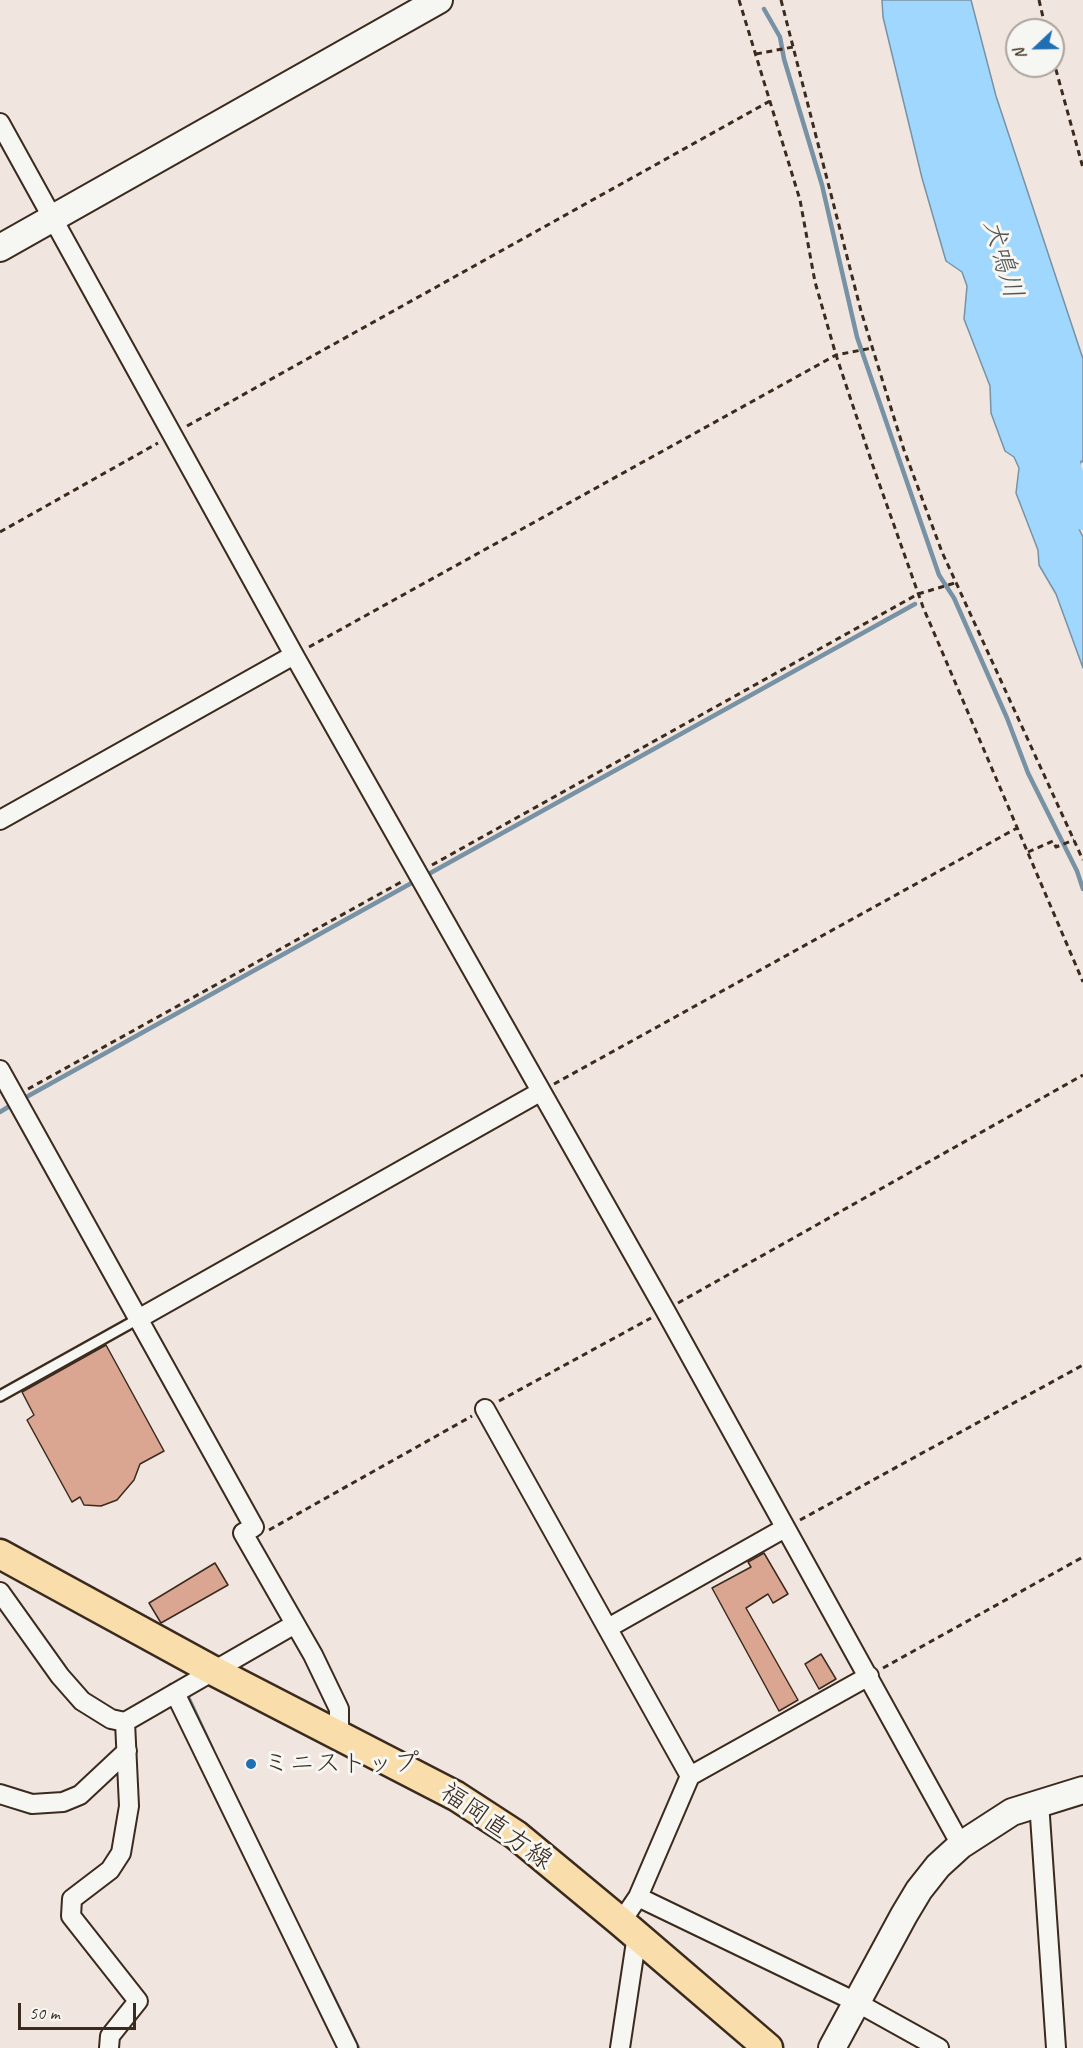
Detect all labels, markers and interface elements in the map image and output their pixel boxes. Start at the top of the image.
north arrow [1005,18,1065,78]
text: N [1009,46,1031,62]
water label: 犬鳴川 [975,216,1029,302]
place label: ミニストップ [263,1748,419,1780]
marker: ミニストップ [244,1757,258,1771]
street label: 福岡直方線 [434,1777,558,1877]
scale bar [21,1991,140,2029]
text: 50 m [29,2002,60,2024]

